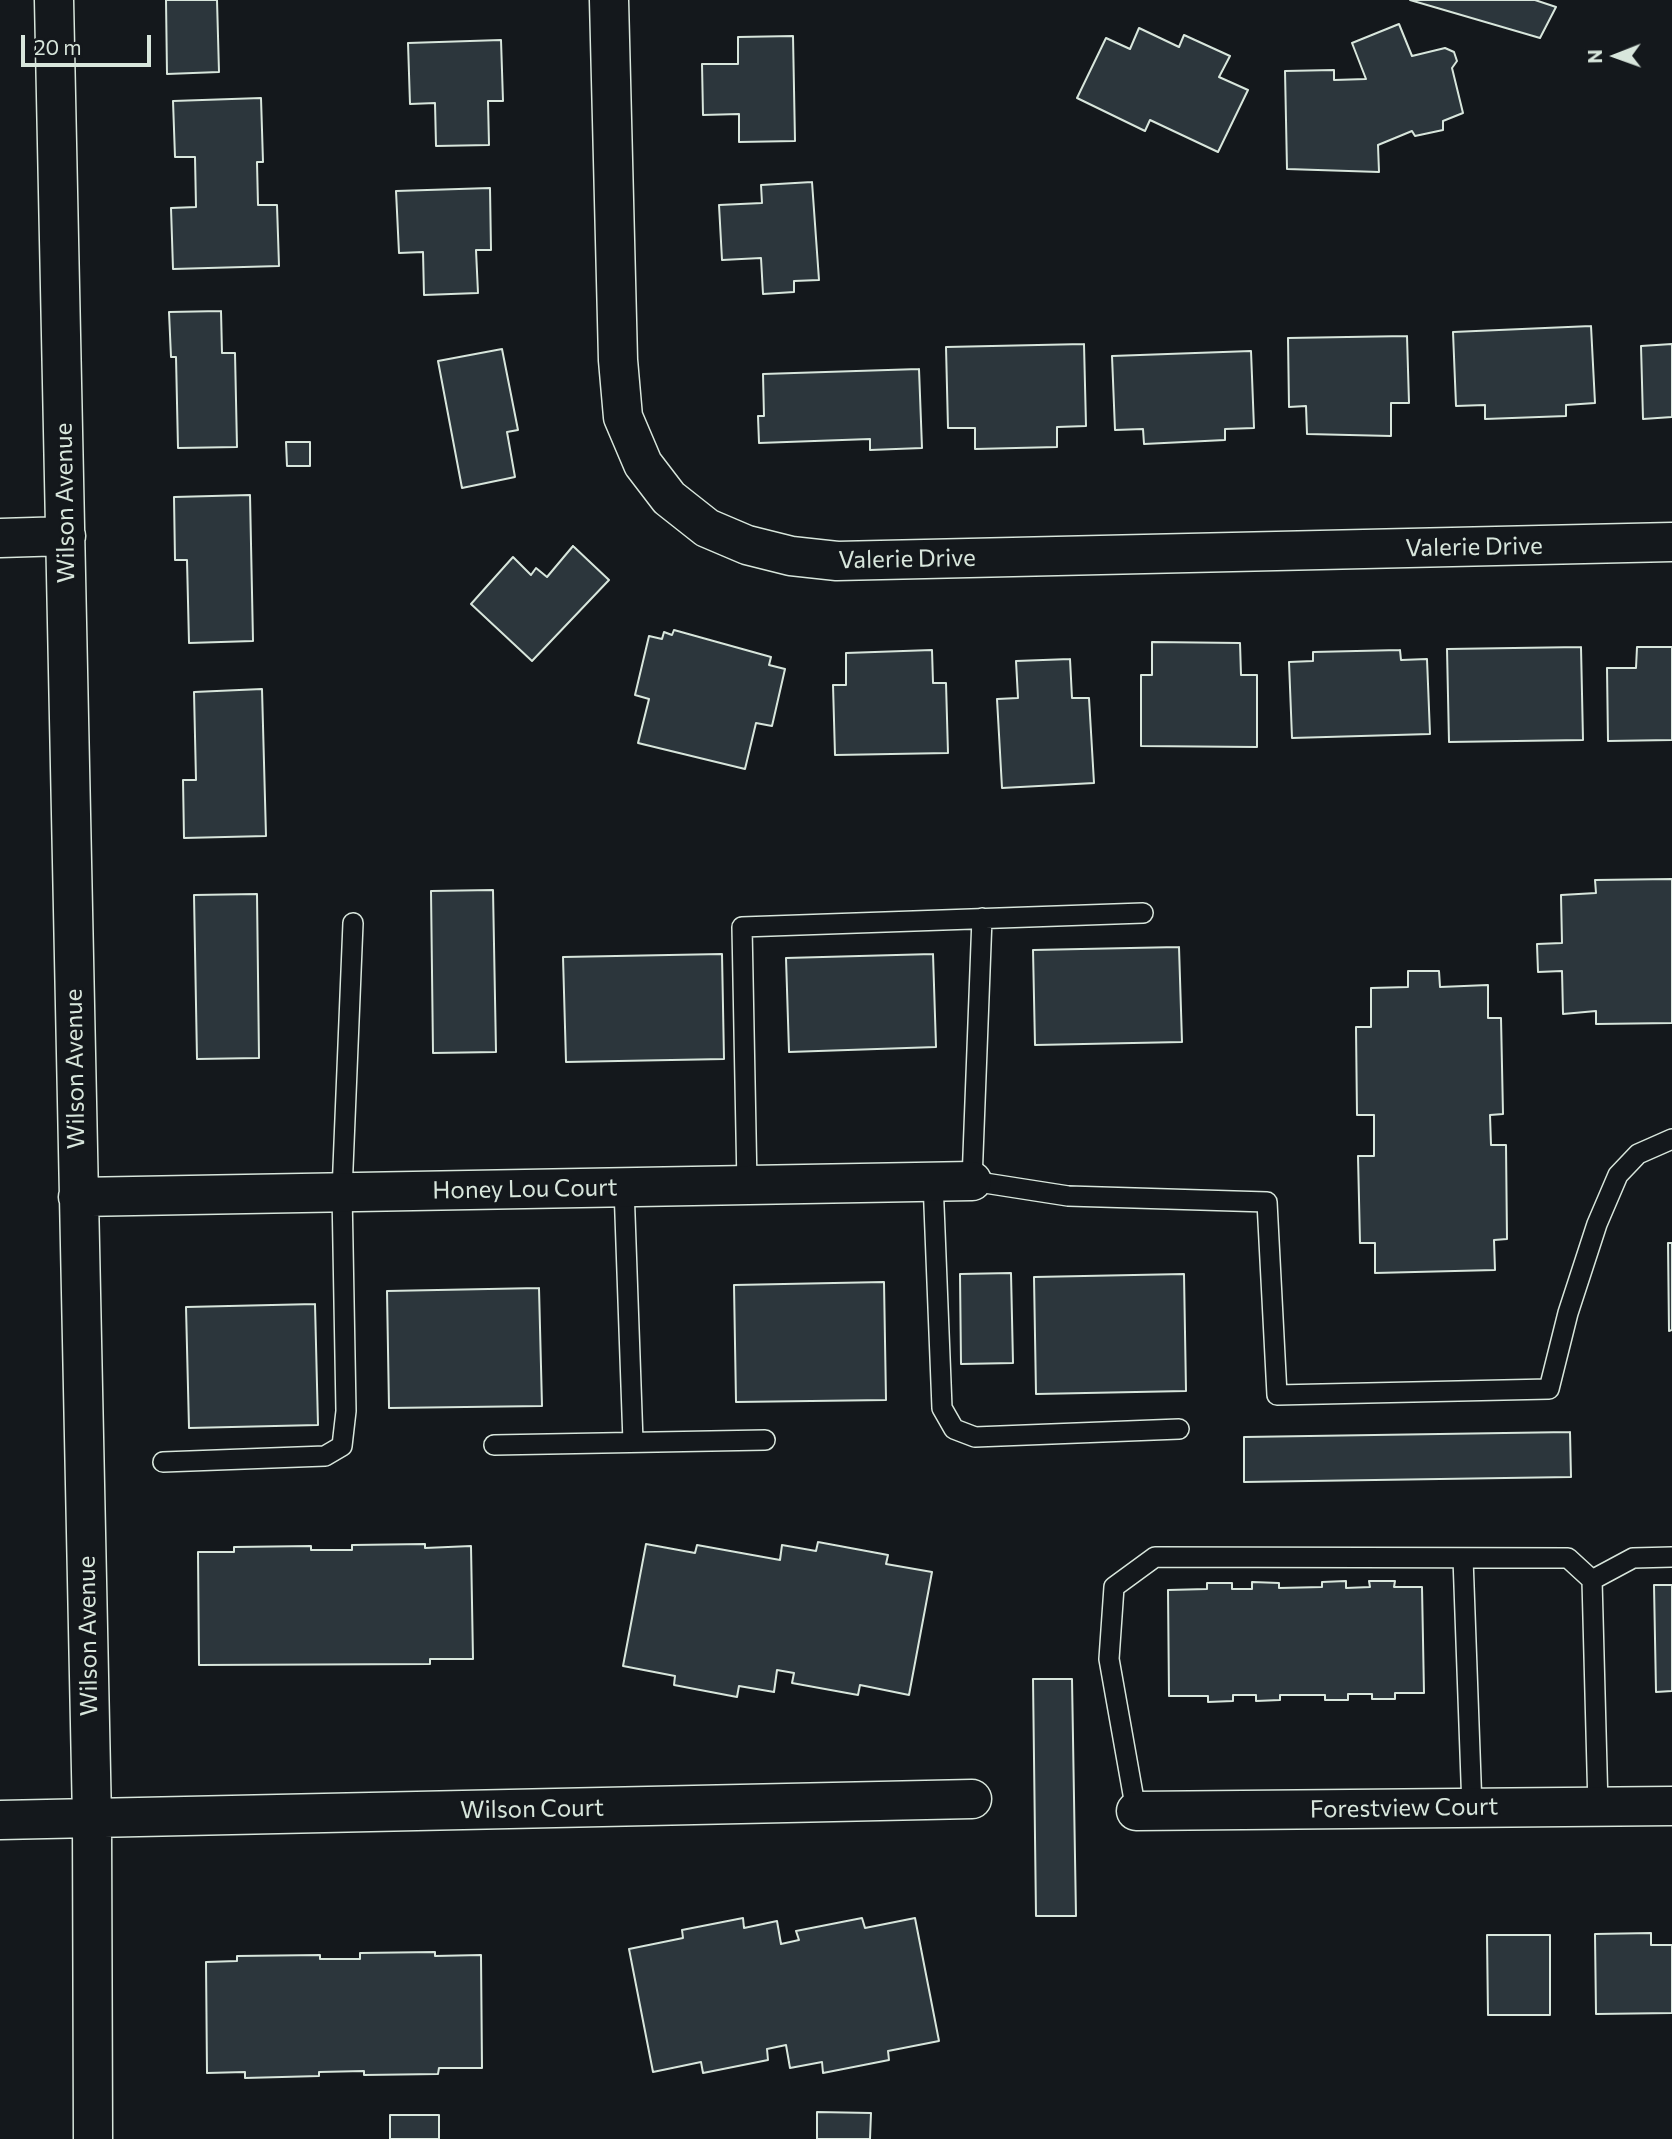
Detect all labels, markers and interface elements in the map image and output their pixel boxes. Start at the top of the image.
scale bar [24,21,154,65]
north arrow [1581,21,1651,91]
text: 20 m [34,34,82,59]
text: N [1583,49,1606,64]
street label: Wilson Avenue [49,423,81,583]
street label: Valerie Drive [1405,531,1543,563]
street label: Valerie Drive [838,543,976,575]
street label: Wilson Avenue [59,989,91,1149]
street label: Honey Lou Court [432,1173,618,1205]
street label: Wilson Avenue [72,1556,104,1716]
street label: Forestview Court [1310,1792,1498,1824]
street label: Wilson Court [460,1793,604,1825]

